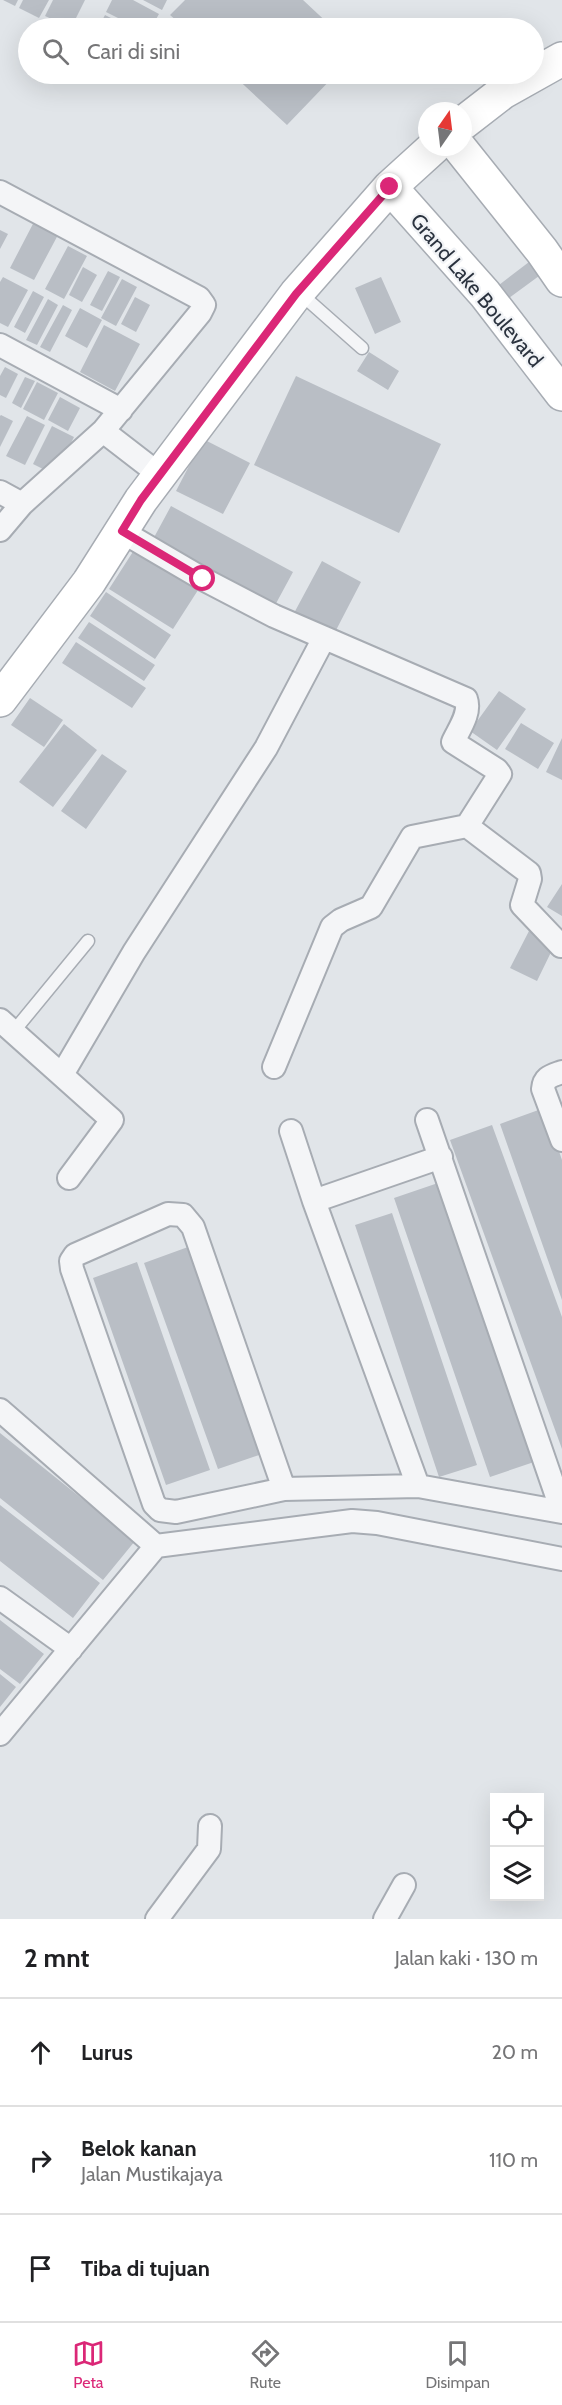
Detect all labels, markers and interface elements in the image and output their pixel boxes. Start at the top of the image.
search box [18,18,544,84]
icon: search [39,35,72,68]
text: Cari di sini [87,38,180,65]
north arrow [418,102,472,156]
route end [376,173,402,199]
street label: Grand Lake Boulevard [406,208,548,372]
route start [189,565,215,591]
map controls [490,1793,544,1901]
button: locate [490,1793,544,1847]
button: layers [490,1847,544,1901]
text: 2 mnt [24,1942,89,1974]
text: Jalan kaki · 130 m [395,1946,538,1970]
icon: ahead [24,2036,57,2069]
text: Lurus [81,2039,133,2066]
text: 20 m [492,2040,538,2064]
text: Belok kanan [81,2135,197,2162]
icon: right [24,2144,57,2177]
text: 110 m [489,2148,538,2172]
text: Jalan Mustikajaya [81,2162,223,2186]
icon: arrive [24,2252,57,2285]
text: Tiba di tujuan [81,2255,210,2282]
tab: Peta [72,2337,105,2392]
tab: Rute [249,2337,282,2392]
tab: Disimpan [426,2337,490,2392]

